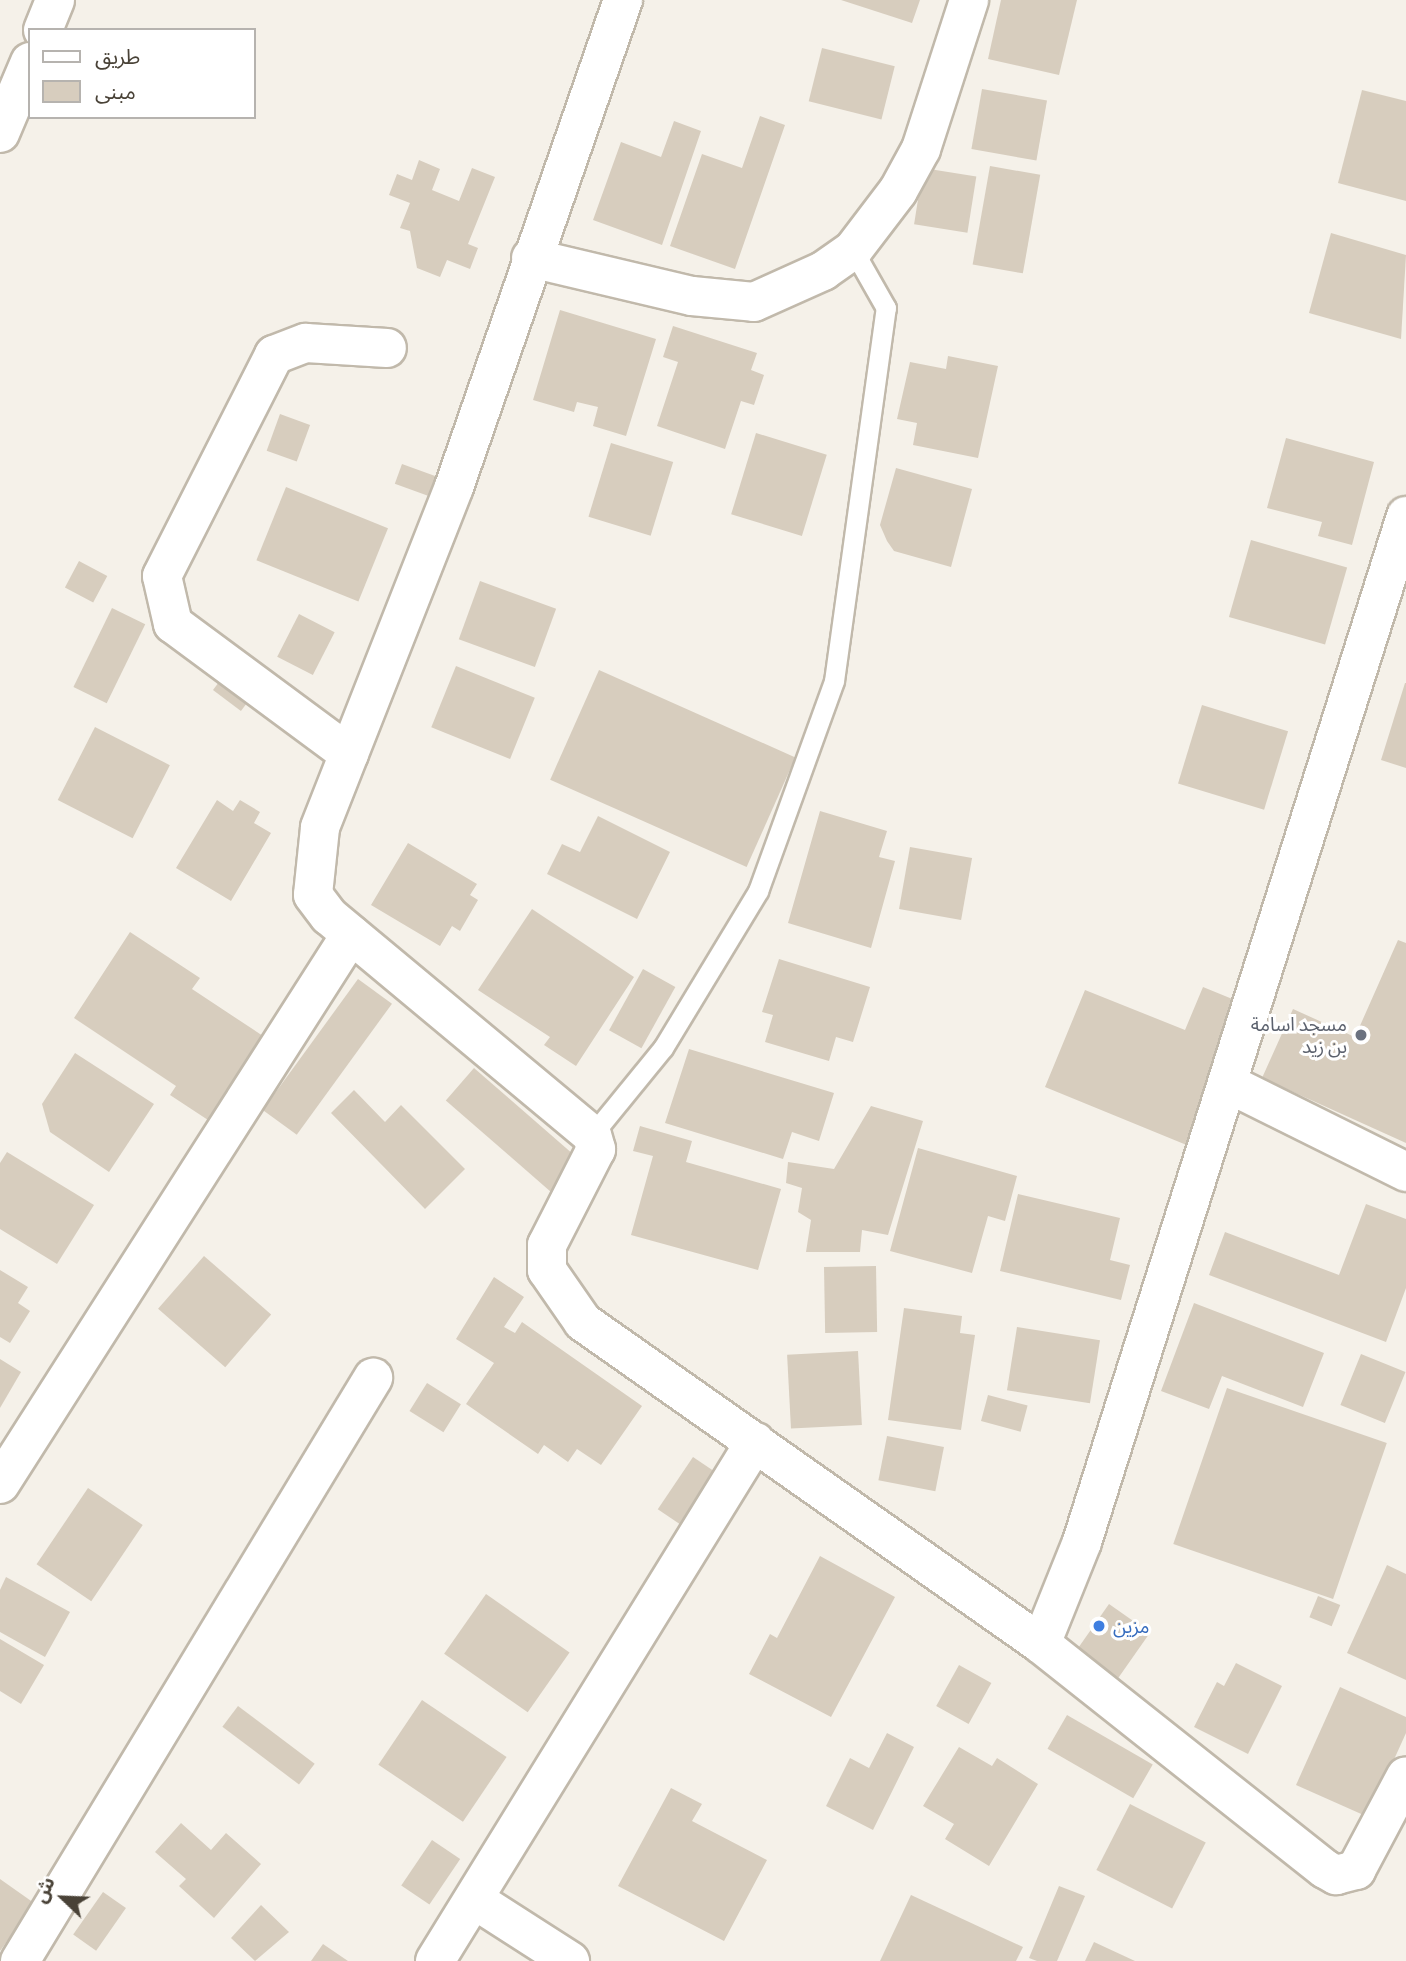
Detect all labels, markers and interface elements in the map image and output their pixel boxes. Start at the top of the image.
legend [28,28,256,119]
text: طريق [95,43,140,68]
text: مبنى [95,78,136,103]
place label: مسجد اسامة بن زيد [1251,1013,1347,1057]
marker: مسجد اسامة بن زيد [1353,1027,1369,1043]
place label: مزين [1113,1615,1149,1637]
marker: مزين [1091,1618,1107,1634]
north arrow [28,1863,98,1933]
text: ش [28,1873,59,1906]

